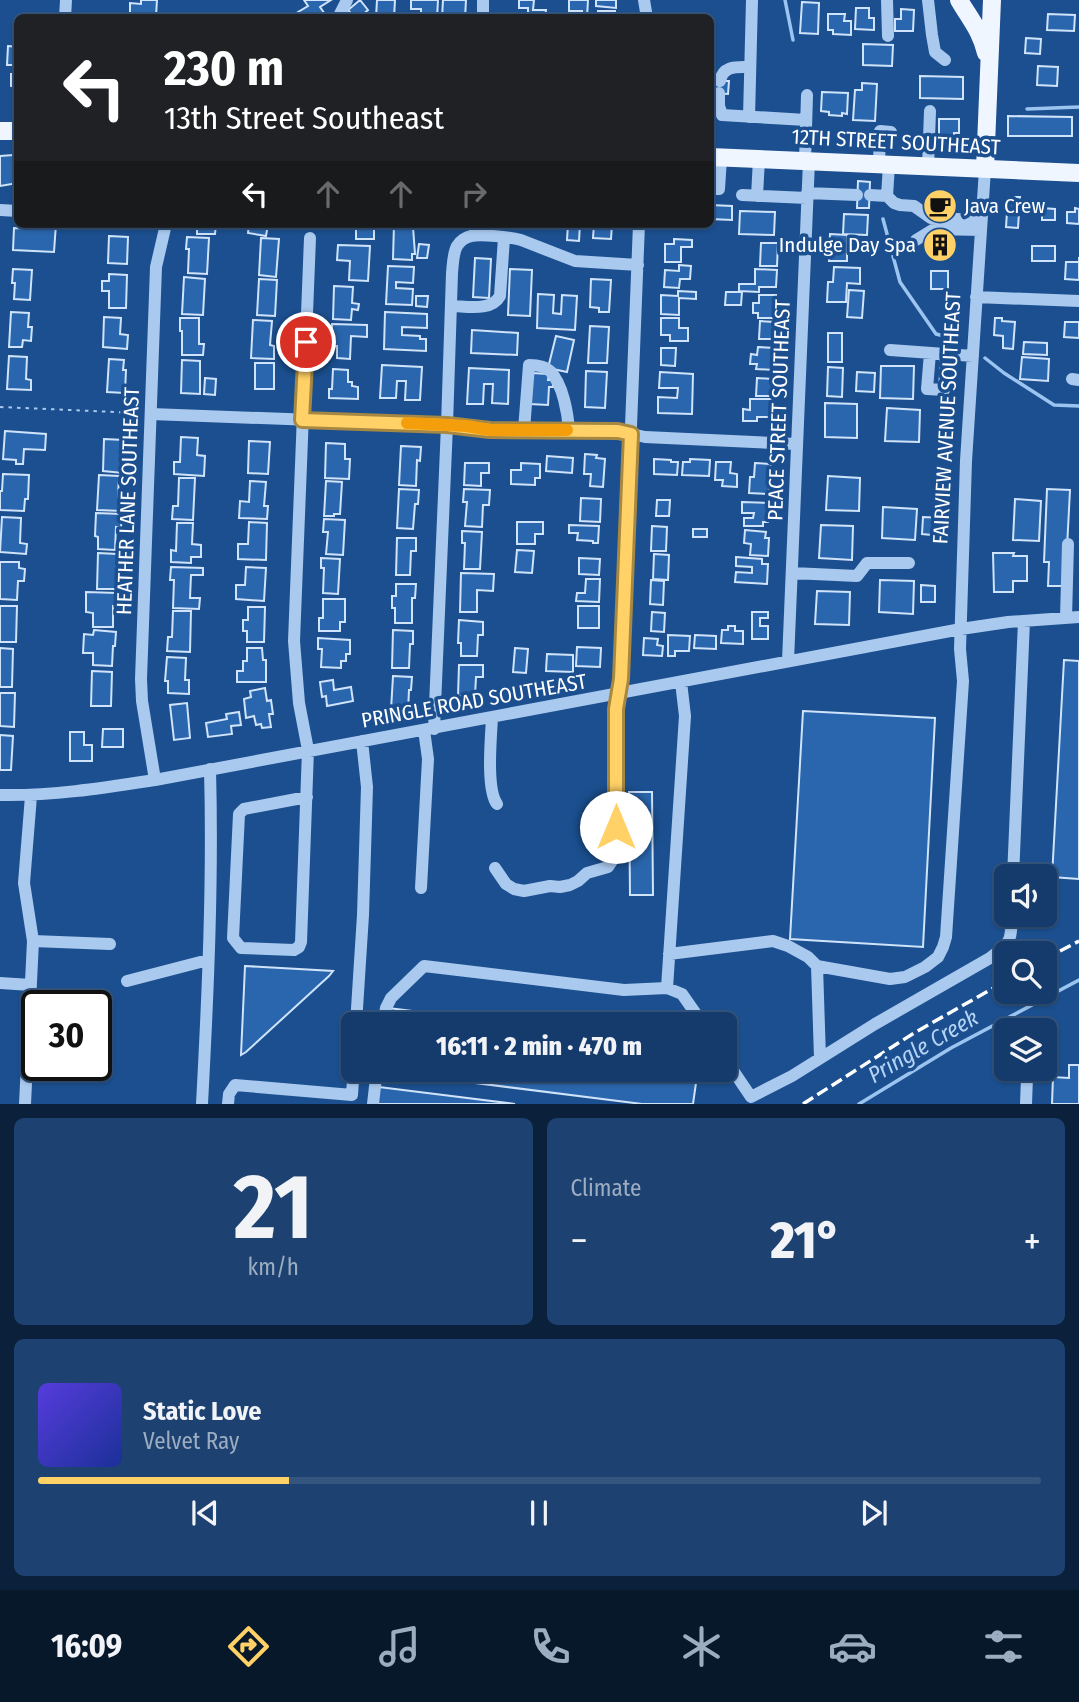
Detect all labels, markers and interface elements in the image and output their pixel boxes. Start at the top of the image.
text: 230 m [164,39,284,98]
icon: left [49,42,140,133]
text: 13th Street Southeast [164,99,444,137]
street label: 12TH STREET SOUTHEAST [791,124,1001,160]
icon: left [236,175,274,213]
icon: ahead [309,175,347,213]
icon: ahead [382,175,420,213]
icon: right [455,175,493,213]
cafe icon: Java Crew [921,187,959,225]
place label: Java Crew [964,193,1045,219]
building icon: Indulge Day Spa [921,226,959,264]
place label: Indulge Day Spa [779,232,916,258]
street label: FAIRVIEW AVENUE SOUTHEAST [927,291,967,545]
street label: PEACE STREET SOUTHEAST [762,299,796,521]
pin [276,312,336,372]
icon: arrive [287,323,325,361]
street label: HEATHER LANE SOUTHEAST [111,386,145,615]
street label: PRINGLE ROAD SOUTHEAST [359,668,589,734]
position arrow [579,790,653,864]
map controls [994,864,1057,1081]
button: sound [994,864,1057,927]
button: search [994,941,1057,1004]
speed limit sign: 30 [21,990,112,1081]
water label: Pringle Creek [863,1003,983,1089]
button: layers [994,1018,1057,1081]
text: 16:11 · 2 min · 470 m [436,1031,642,1062]
text: 21 [234,1153,313,1262]
text: Climate [571,1174,641,1202]
text: 21° [770,1209,841,1272]
text: − [571,1218,588,1264]
text: + [1024,1218,1041,1264]
text: km/h [248,1253,299,1281]
text: Static Love [143,1396,261,1427]
text: Velvet Ray [143,1427,239,1455]
icon: previous [186,1494,224,1532]
icon: pause [520,1494,558,1532]
icon: next [855,1494,893,1532]
icon: directions [224,1622,273,1671]
icon: music [375,1622,424,1671]
icon: phone [526,1622,575,1671]
icon: climate [677,1622,726,1671]
icon: car [828,1622,877,1671]
icon: filters [979,1622,1028,1671]
text: 16:09 [51,1627,122,1665]

